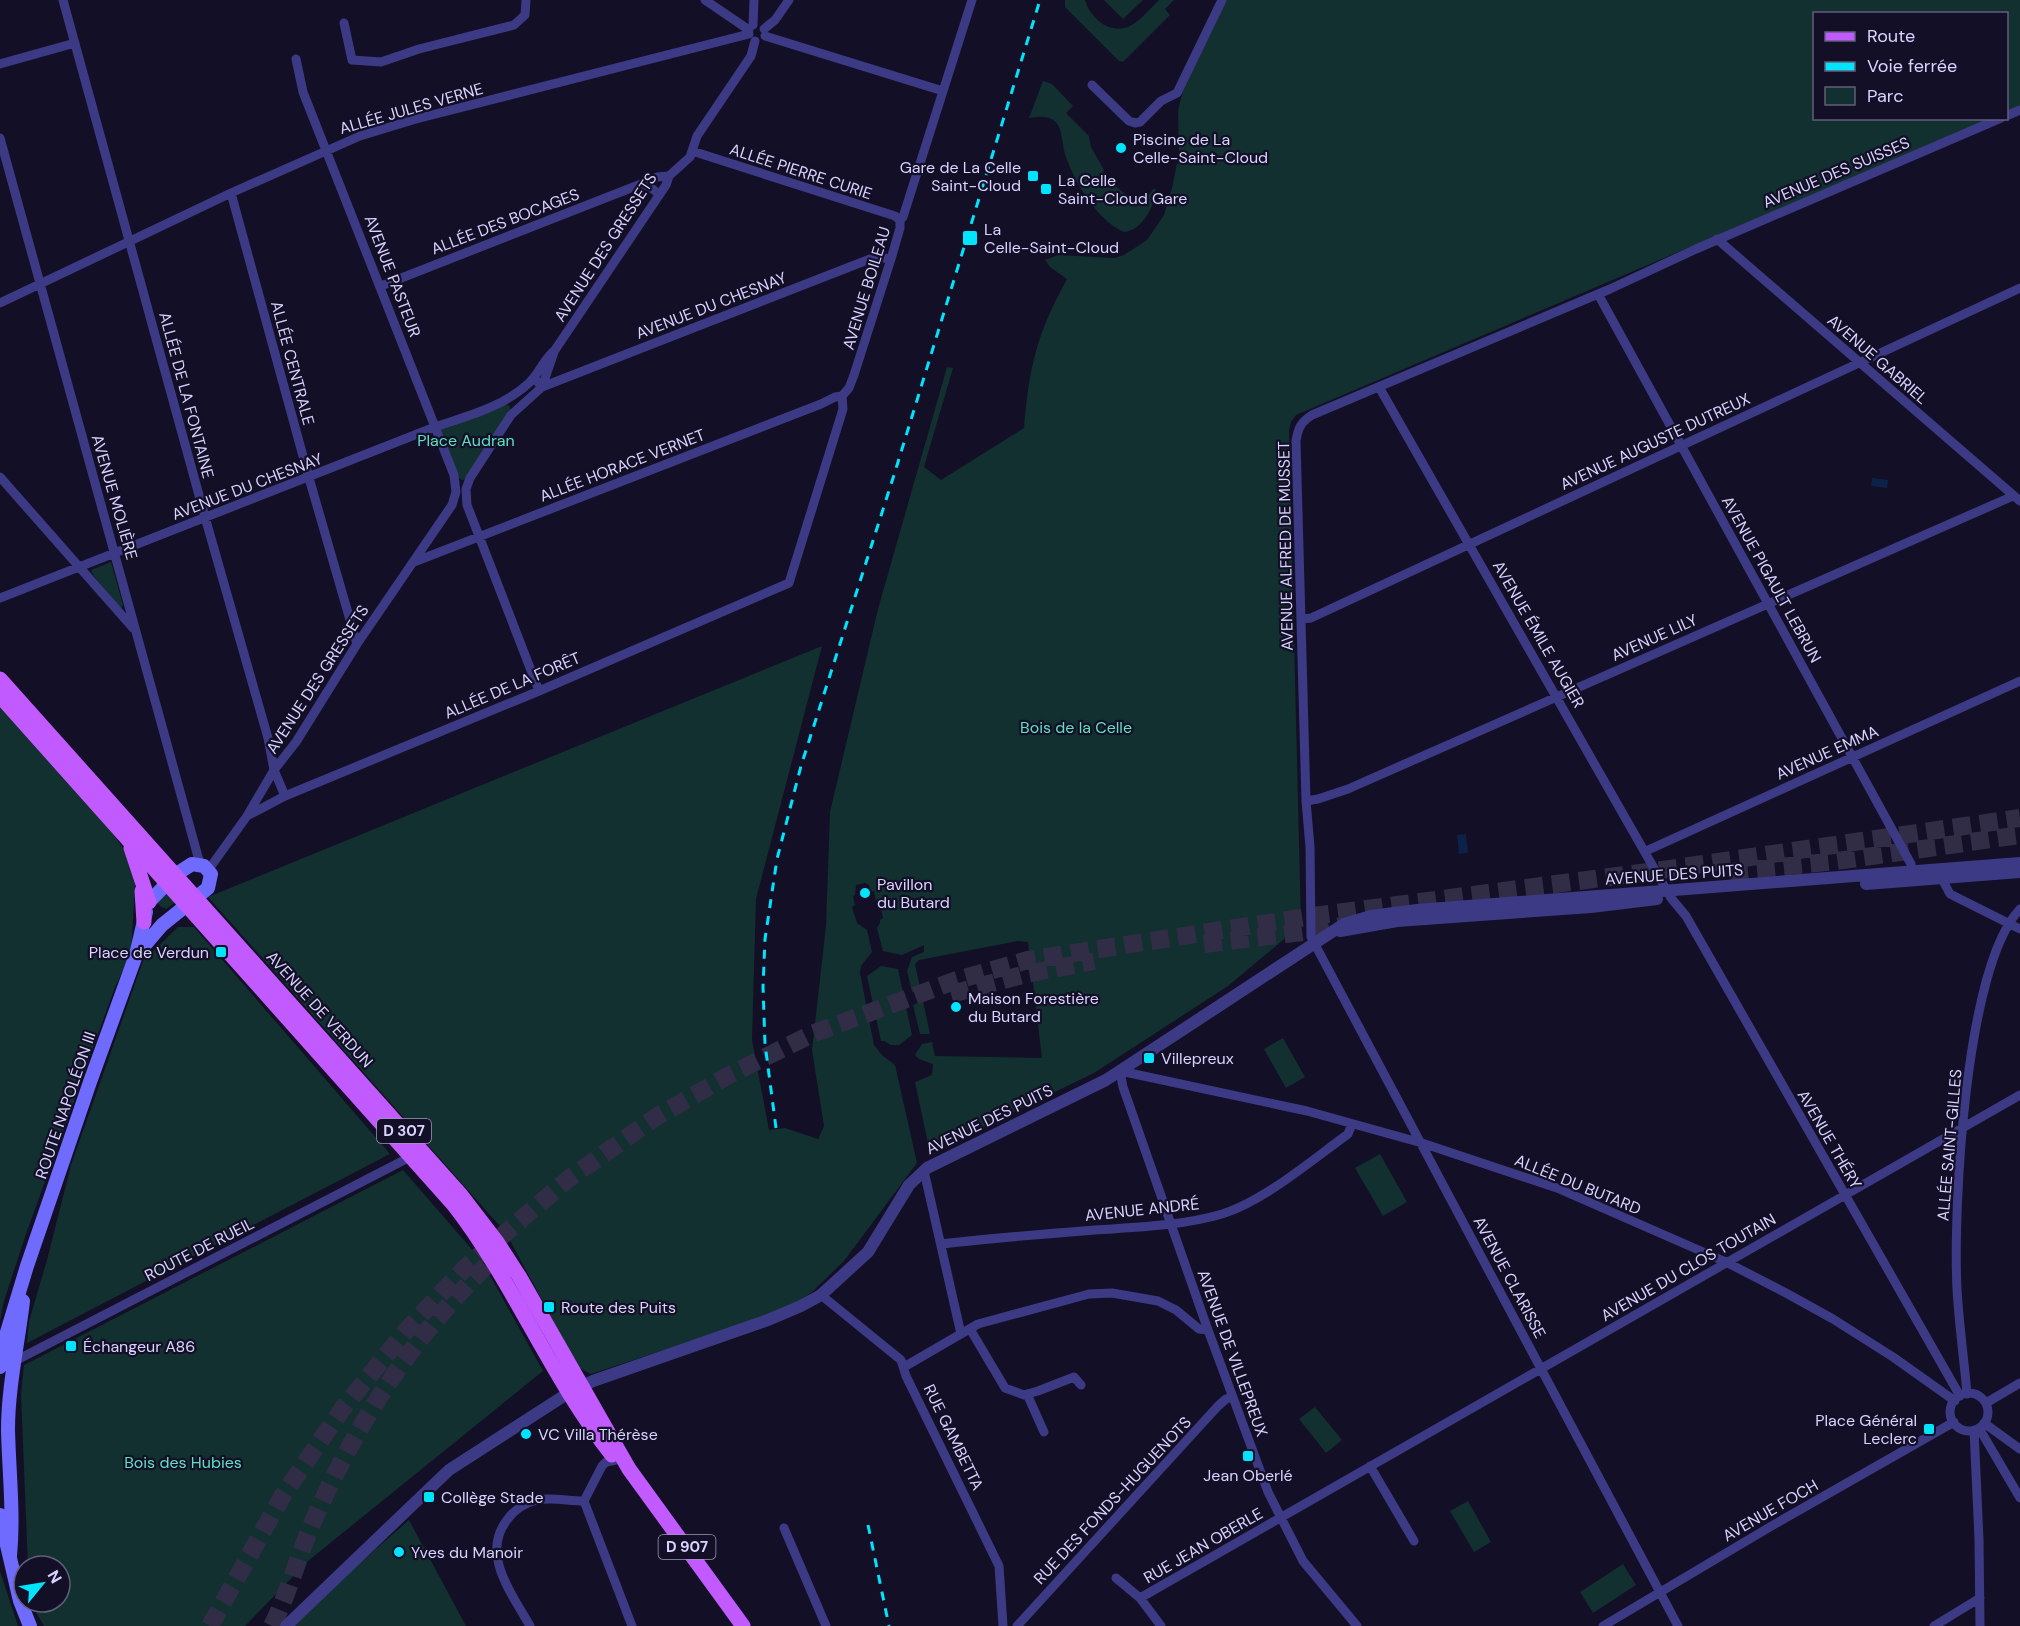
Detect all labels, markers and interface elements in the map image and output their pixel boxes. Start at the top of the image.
legend [1813,12,2008,120]
text: Route [1867,24,1915,48]
text: Voie ferrée [1867,54,1957,78]
street label: ALLÉE JULES VERNE [337,78,485,139]
text: Parc [1867,84,1903,108]
place label: Piscine de La Celle-Saint-Cloud [1133,129,1268,168]
street label: AVENUE DES SUISSES [1760,132,1913,213]
street label: ALLÉE PIERRE CURIE [727,139,875,204]
marker: Piscine de La Celle-Saint-Cloud [1114,141,1128,155]
place label: Gare de La Celle Saint-Cloud [900,157,1021,196]
street label: AVENUE DES GRESSETS [549,169,661,326]
marker: Gare de La Celle Saint-Cloud [1026,169,1040,183]
place label: La Celle Saint-Cloud Gare [1058,170,1187,209]
marker: La Celle Saint-Cloud Gare [1039,182,1053,196]
street label: ALLÉE DES BOCAGES [428,184,582,259]
street label: AVENUE PASTEUR [360,212,425,340]
place label: La Celle-Saint-Cloud [984,219,1119,258]
street label: AVENUE BOILEAU [838,224,895,352]
marker: La Celle-Saint-Cloud [961,229,979,247]
street label: AVENUE DU CHESNAY [633,267,790,344]
street label: ALLÉE CENTRALE [266,299,319,428]
street label: ALLÉE DE LA FONTAINE [154,310,219,481]
street label: AVENUE GABRIEL [1823,310,1932,409]
street label: AVENUE AUGUSTE DUTREUX [1557,388,1754,495]
street label: ALLÉE HORACE VERNET [536,424,708,507]
park label: Place Audran [417,430,515,451]
street label: AVENUE MOLIÈRE [87,432,142,562]
street label: AVENUE ALFRED DE MUSSET [1273,441,1298,651]
street label: AVENUE DU CHESNAY [169,448,326,525]
street label: AVENUE PIGAULT LEBRUN [1717,492,1826,666]
street label: AVENUE ÉMILE AUGIER [1488,557,1589,712]
street label: AVENUE DES GRESSETS [261,601,373,758]
street label: AVENUE LILY [1608,609,1700,666]
street label: ALLÉE DE LA FORÊT [441,647,583,724]
park label: Bois de la Celle [1020,717,1132,738]
street label: AVENUE EMMA [1773,720,1882,784]
street label: AVENUE DES PUITS [1604,859,1744,890]
place label: Pavillon du Butard [877,874,950,913]
marker: Pavillon du Butard [858,886,872,900]
place label: Place de Verdun [89,942,209,963]
marker: Place de Verdun [214,945,228,959]
street label: AVENUE DE VERDUN [262,947,378,1072]
place label: Maison Forestière du Butard [968,988,1099,1027]
marker: Maison Forestière du Butard [949,1000,963,1014]
street label: ROUTE NAPOLÉON III [30,1029,101,1182]
place label: Villepreux [1161,1048,1234,1069]
marker: Villepreux [1142,1051,1156,1065]
street label: ALLÉE SAINT-GILLES [1932,1068,1967,1222]
street label: AVENUE DES PUITS [922,1080,1056,1159]
street label: AVENUE THÉRY [1793,1086,1866,1193]
road number: D 307 [377,1119,431,1143]
street label: ALLÉE DU BUTARD [1512,1150,1644,1219]
street label: AVENUE ANDRÉ [1084,1193,1200,1226]
street label: AVENUE DU CLOS TOUTAIN [1597,1209,1779,1326]
street label: ROUTE DE RUEIL [141,1213,258,1286]
street label: AVENUE CLARISSE [1469,1213,1551,1342]
street label: AVENUE DE VILLEPREUX [1193,1267,1273,1440]
place label: Route des Puits [561,1297,676,1318]
marker: Route des Puits [542,1300,556,1314]
place label: Échangeur A86 [83,1336,195,1357]
marker: Échangeur A86 [64,1339,78,1353]
street label: RUE GAMBETTA [919,1381,988,1494]
place label: Place Général Leclerc [1815,1410,1917,1449]
street label: RUE DES FONDS-HUGUENOTS [1029,1412,1196,1589]
marker: Place Général Leclerc [1922,1422,1936,1436]
place label: VC Villa Thérèse [538,1424,658,1445]
marker: VC Villa Thérèse [519,1427,533,1441]
marker: Jean Oberlé [1241,1449,1255,1463]
park label: Bois des Hubies [124,1452,242,1473]
place label: Jean Oberlé [1203,1465,1293,1486]
street label: AVENUE FOCH [1719,1475,1822,1546]
place label: Collège Stade [441,1487,543,1508]
marker: Collège Stade [422,1490,436,1504]
street label: RUE JEAN OBERLE [1140,1503,1267,1588]
road number: D 907 [658,1535,716,1559]
place label: Yves du Manoir [411,1542,523,1563]
marker: Yves du Manoir [392,1545,406,1559]
north arrow [12,1554,72,1614]
text: N [43,1566,67,1587]

